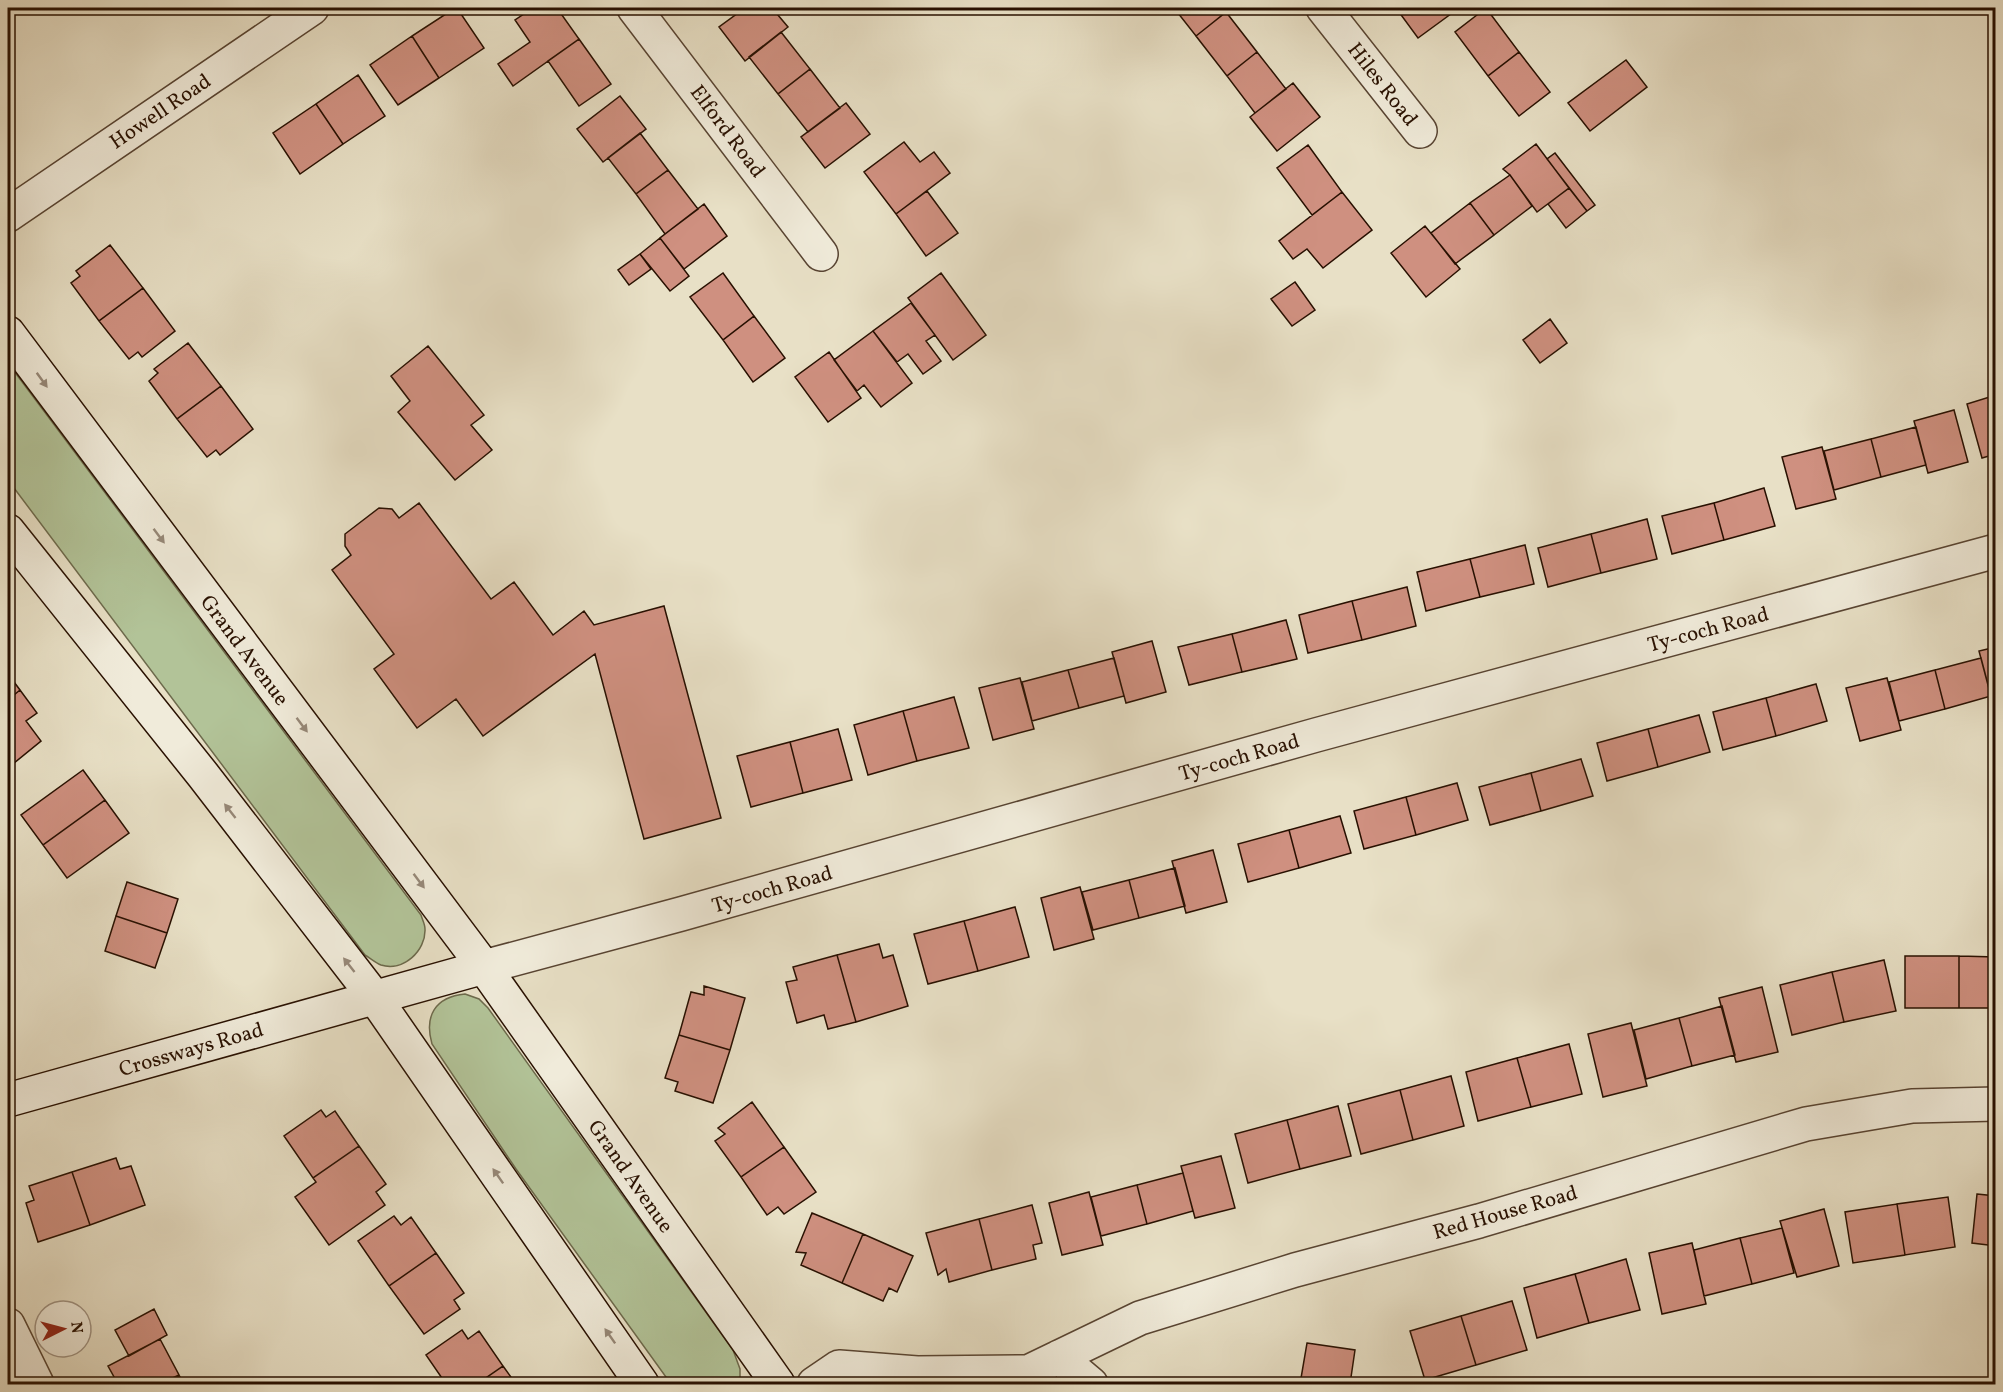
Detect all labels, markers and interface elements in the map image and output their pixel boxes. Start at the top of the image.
street label: Hiles Road [1340,37,1424,133]
street label: Howell Road [104,68,217,157]
street label: Elford Road [682,79,771,184]
one-way arrow [36,371,48,387]
one-way arrow [153,528,165,544]
street label: Grand Avenue [193,590,295,712]
street label: Ty-coch Road [1645,600,1772,661]
one-way arrow [295,717,308,733]
street label: Ty-coch Road [1176,727,1303,790]
one-way arrow [224,803,236,819]
street label: Ty-coch Road [709,859,836,922]
one-way arrow [413,873,425,888]
one-way arrow [344,958,356,973]
street label: Crossways Road [116,1016,267,1085]
street label: Grand Avenue [580,1115,679,1239]
one-way arrow [492,1168,504,1184]
street label: Red House Road [1430,1179,1581,1248]
north arrow [33,1299,93,1359]
text: N [64,1321,88,1335]
one-way arrow [604,1328,616,1344]

